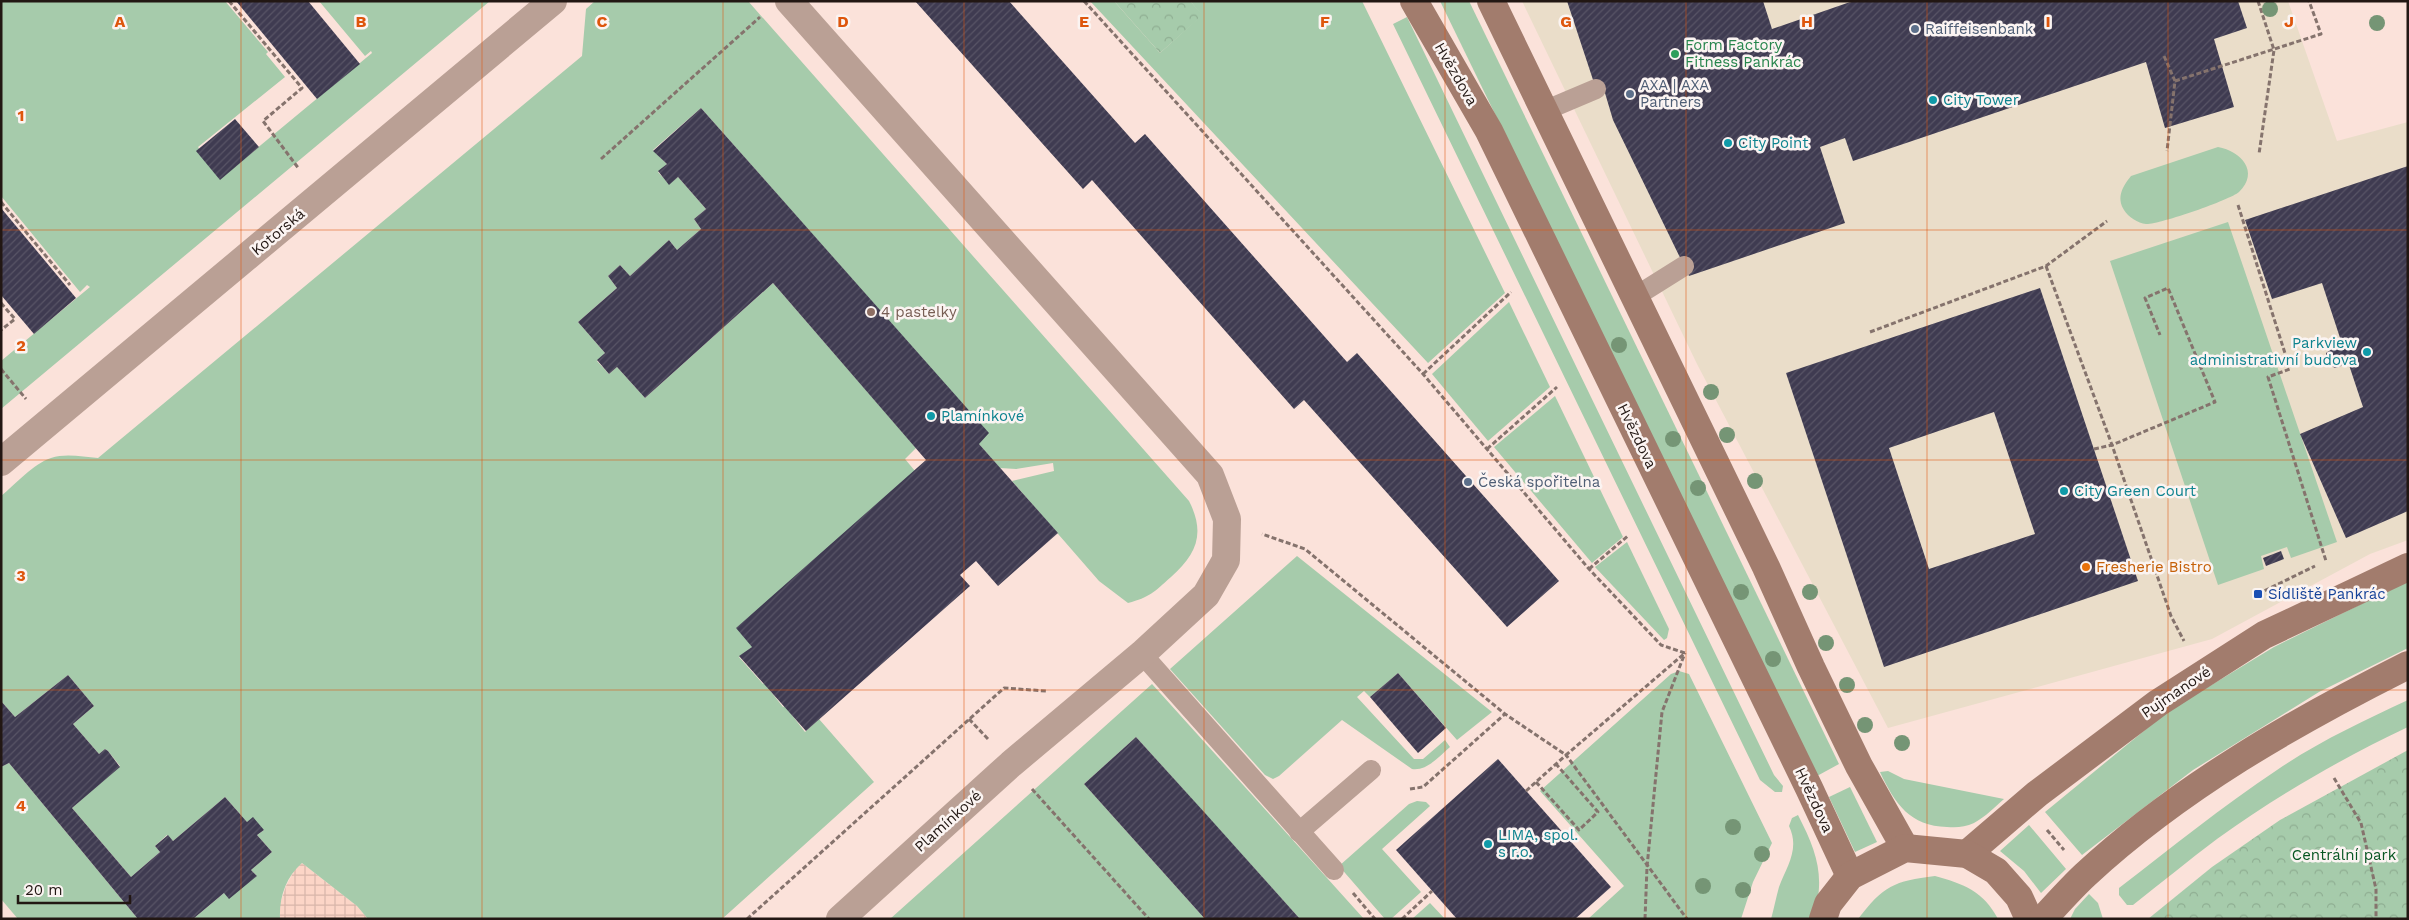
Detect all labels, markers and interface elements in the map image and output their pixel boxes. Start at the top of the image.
text: A [115,12,126,31]
text: B [356,12,367,31]
text: C [597,12,608,31]
text: D [837,12,849,31]
text: E [1079,12,1089,31]
text: F [1320,12,1330,31]
text: G [1560,12,1572,31]
text: H [1801,12,1813,31]
text: I [2045,12,2051,31]
text: J [2284,12,2294,31]
place label: Raiffeisenbank [1925,20,2034,38]
marker: Raiffeisenbank [1909,23,1921,35]
place label: Form Factory Fitness Pankrác [1685,36,1802,71]
street label: Hvězdova [1431,39,1482,109]
marker: Form Factory Fitness Pankrác [1669,48,1681,60]
place label: AXA | AXA Partners [1640,76,1709,111]
marker: AXA | AXA Partners [1624,88,1636,100]
place label: City Tower [1943,91,2019,109]
marker: City Tower [1927,94,1939,106]
text: 1 [18,106,24,125]
place label: City Point [1738,134,1809,152]
marker: City Point [1722,137,1734,149]
street label: Kotorská [248,204,309,259]
place label: 4 pastelky [881,303,957,321]
marker: 4 pastelky [865,306,877,318]
place label: Parkview administrativní budova [2190,334,2358,369]
text: 2 [16,336,26,355]
marker: Parkview administrativní budova [2361,346,2373,358]
street label: Hvězdova [1614,401,1661,472]
place label: Plamínkové [941,407,1025,425]
marker: Plamínkové [925,410,937,422]
place label: Česká spořitelna [1478,472,1601,491]
marker: Česká spořitelna [1462,476,1474,488]
place label: City Green Court [2074,482,2197,500]
marker: City Green Court [2058,485,2070,497]
place label: Fresherie Bistro [2096,558,2212,576]
marker: Fresherie Bistro [2080,561,2092,573]
text: 3 [16,566,26,585]
place label: Sídliště Pankrác [2268,585,2386,603]
marker: Sídliště Pankrác [2252,588,2264,600]
street label: Pujmanové [2138,662,2214,722]
street label: Hvězdova [1791,765,1837,836]
street label: Plamínkové [911,786,985,856]
text: 4 [16,796,26,815]
place label: LIMA, spol. s r.o. [1498,826,1578,861]
marker: LIMA, spol. s r.o. [1482,838,1494,850]
park label: Centrální park [2292,846,2397,864]
scale bar [18,872,130,904]
text: 20 m [25,881,63,899]

